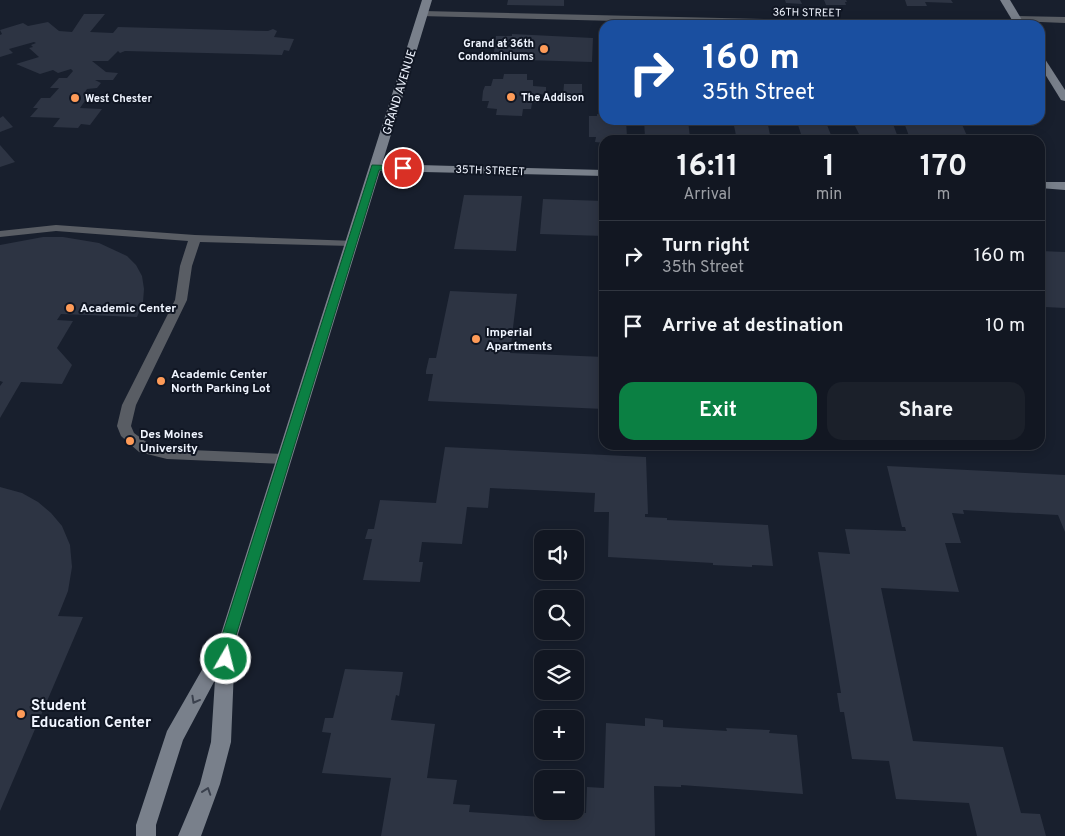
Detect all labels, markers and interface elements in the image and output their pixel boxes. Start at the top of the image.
street label: 36TH STREET [772,5,842,21]
place label: Grand at 36th Condominiums [458,37,534,64]
text: 160 m [702,37,800,81]
icon: right [619,40,684,105]
marker: Grand at 36th Condominiums [538,43,550,55]
street label: GRAND AVENUE [379,48,421,137]
text: 35th Street [702,80,815,107]
marker: The Addison [505,91,517,103]
place label: The Addison [521,91,584,105]
marker: West Chester [69,92,81,104]
place label: West Chester [85,92,152,106]
pin [382,147,424,189]
text: 16:11 [676,149,738,186]
text: 1 [823,149,835,186]
text: 170 [920,149,968,186]
icon: arrive [389,154,417,182]
street label: 35TH STREET [455,163,525,179]
text: Arrival [683,185,731,205]
text: min [816,185,842,205]
text: m [937,185,950,205]
text: Turn right [662,234,750,258]
icon: right [619,242,647,270]
text: 160 m [974,244,1025,268]
text: 35th Street [662,258,744,278]
place label: Academic Center [80,301,176,317]
marker: Academic Center [64,302,76,314]
icon: arrive [619,312,647,340]
text: Arrive at destination [662,314,843,338]
text: 10 m [985,314,1025,338]
place label: Imperial Apartments [486,325,552,355]
marker: Imperial Apartments [470,333,482,345]
place label: Academic Center North Parking Lot [171,367,271,397]
marker: Academic Center North Parking Lot [155,375,167,387]
button: Exit [619,382,817,440]
button: Share [827,382,1025,440]
place label: Des Moines University [140,427,203,457]
marker: Des Moines University [124,435,136,447]
map controls [534,530,584,820]
button: sound [534,530,584,580]
button: search [534,590,584,640]
position arrow [199,632,251,684]
button: layers [534,650,584,700]
one-way arrow [191,695,201,704]
place label: Student Education Center [31,697,152,733]
marker: Student Education Center [15,708,27,720]
button: + [534,710,584,760]
button: − [534,770,584,820]
one-way arrow [201,787,211,796]

